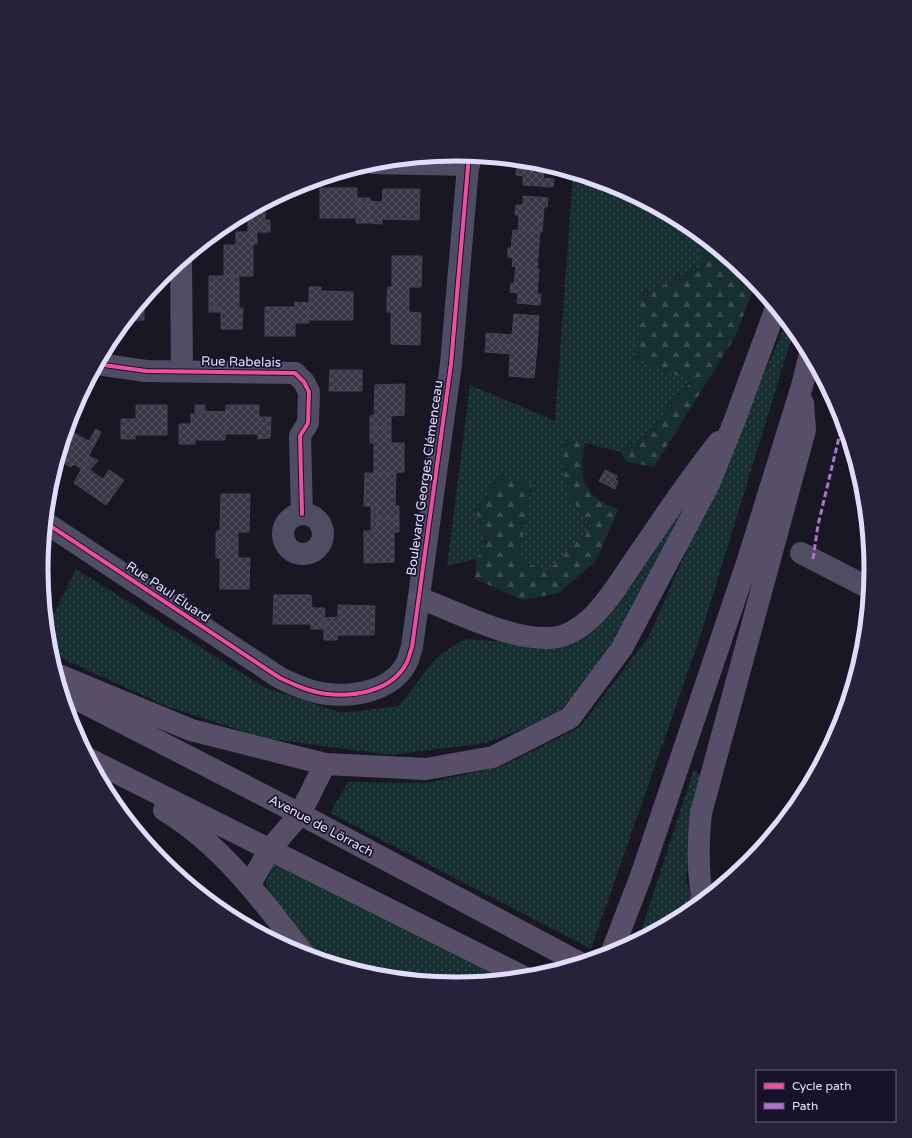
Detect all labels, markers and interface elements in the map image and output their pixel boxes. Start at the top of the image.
street label: Rue Rabelais [201,353,281,371]
street label: Boulevard Georges Clémenceau [403,379,447,577]
street label: Rue Paul Éluard [123,558,213,626]
street label: Avenue de Lörrach [266,792,376,860]
legend [756,1070,896,1122]
text: Cycle path [792,1079,851,1093]
text: Path [792,1099,818,1113]

